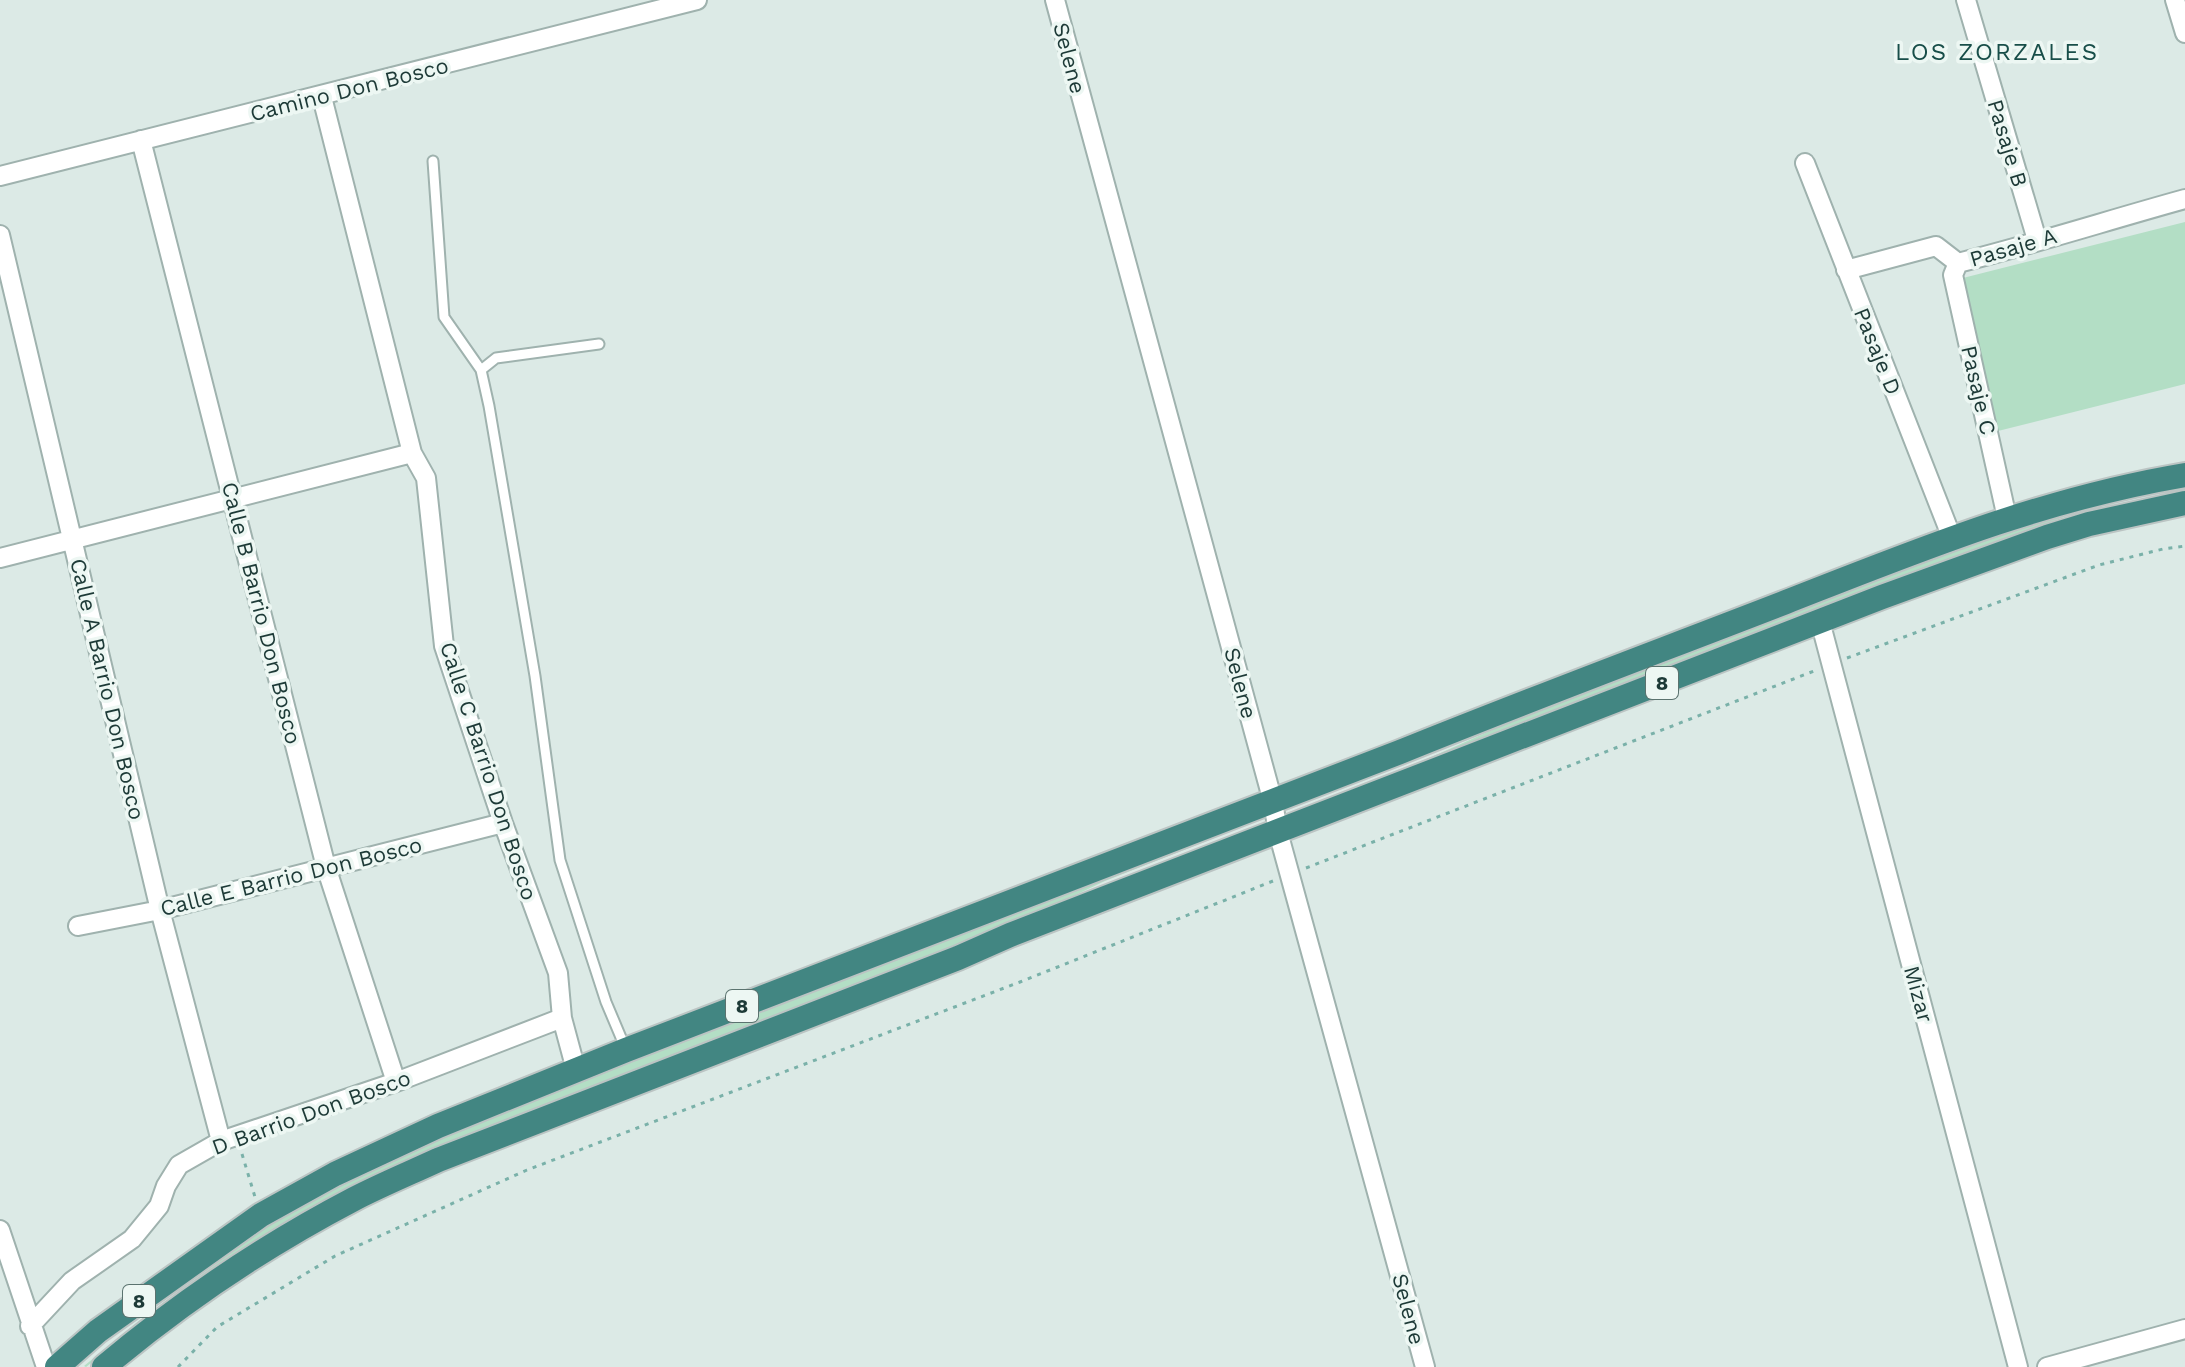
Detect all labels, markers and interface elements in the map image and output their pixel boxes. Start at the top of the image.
street label: Selene [1048,20,1091,96]
district label: LOS ZORZALES [1895,38,2099,66]
street label: Camino Don Bosco [247,53,451,126]
street label: Pasaje B [1982,96,2033,190]
street label: Pasaje A [1967,223,2060,272]
street label: Pasaje D [1849,304,1906,398]
street label: Pasaje C [1956,343,2001,437]
street label: Calle B Barrio Don Bosco [217,479,306,747]
street label: Calle A Barrio Don Bosco [65,556,150,822]
street label: Calle C Barrio Don Bosco [435,639,542,903]
street label: Selene [1219,645,1262,721]
road number: 8 [1646,667,1678,699]
street label: Calle E Barrio Don Bosco [158,832,425,921]
street label: Mizar [1899,963,1938,1025]
road number: 8 [726,990,758,1022]
street label: D Barrio Don Bosco [208,1065,414,1160]
street label: Selene [1387,1271,1430,1347]
road number: 8 [123,1285,155,1317]

